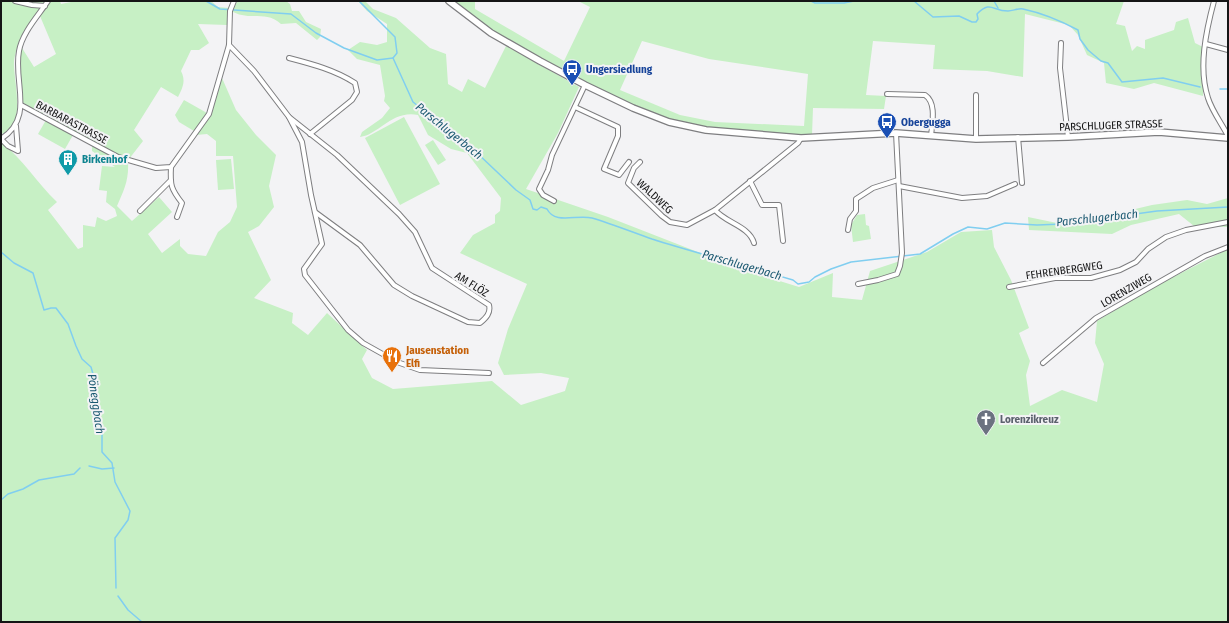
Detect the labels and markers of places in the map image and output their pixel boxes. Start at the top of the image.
bus stop icon: Ungersiedlung [561,58,583,86]
place label: Ungersiedlung [586,63,653,76]
bus stop icon: Obergugga [876,111,898,139]
place label: Obergugga [901,116,951,129]
building icon: Birkenhof [57,148,79,176]
place label: Birkenhof [82,153,128,166]
place label: Jausenstation Elfi [405,344,469,370]
restaurant icon: Jausenstation Elfi [381,345,403,373]
church icon: Lorenzikreuz [975,408,997,436]
place label: Lorenzikreuz [1000,413,1059,426]

